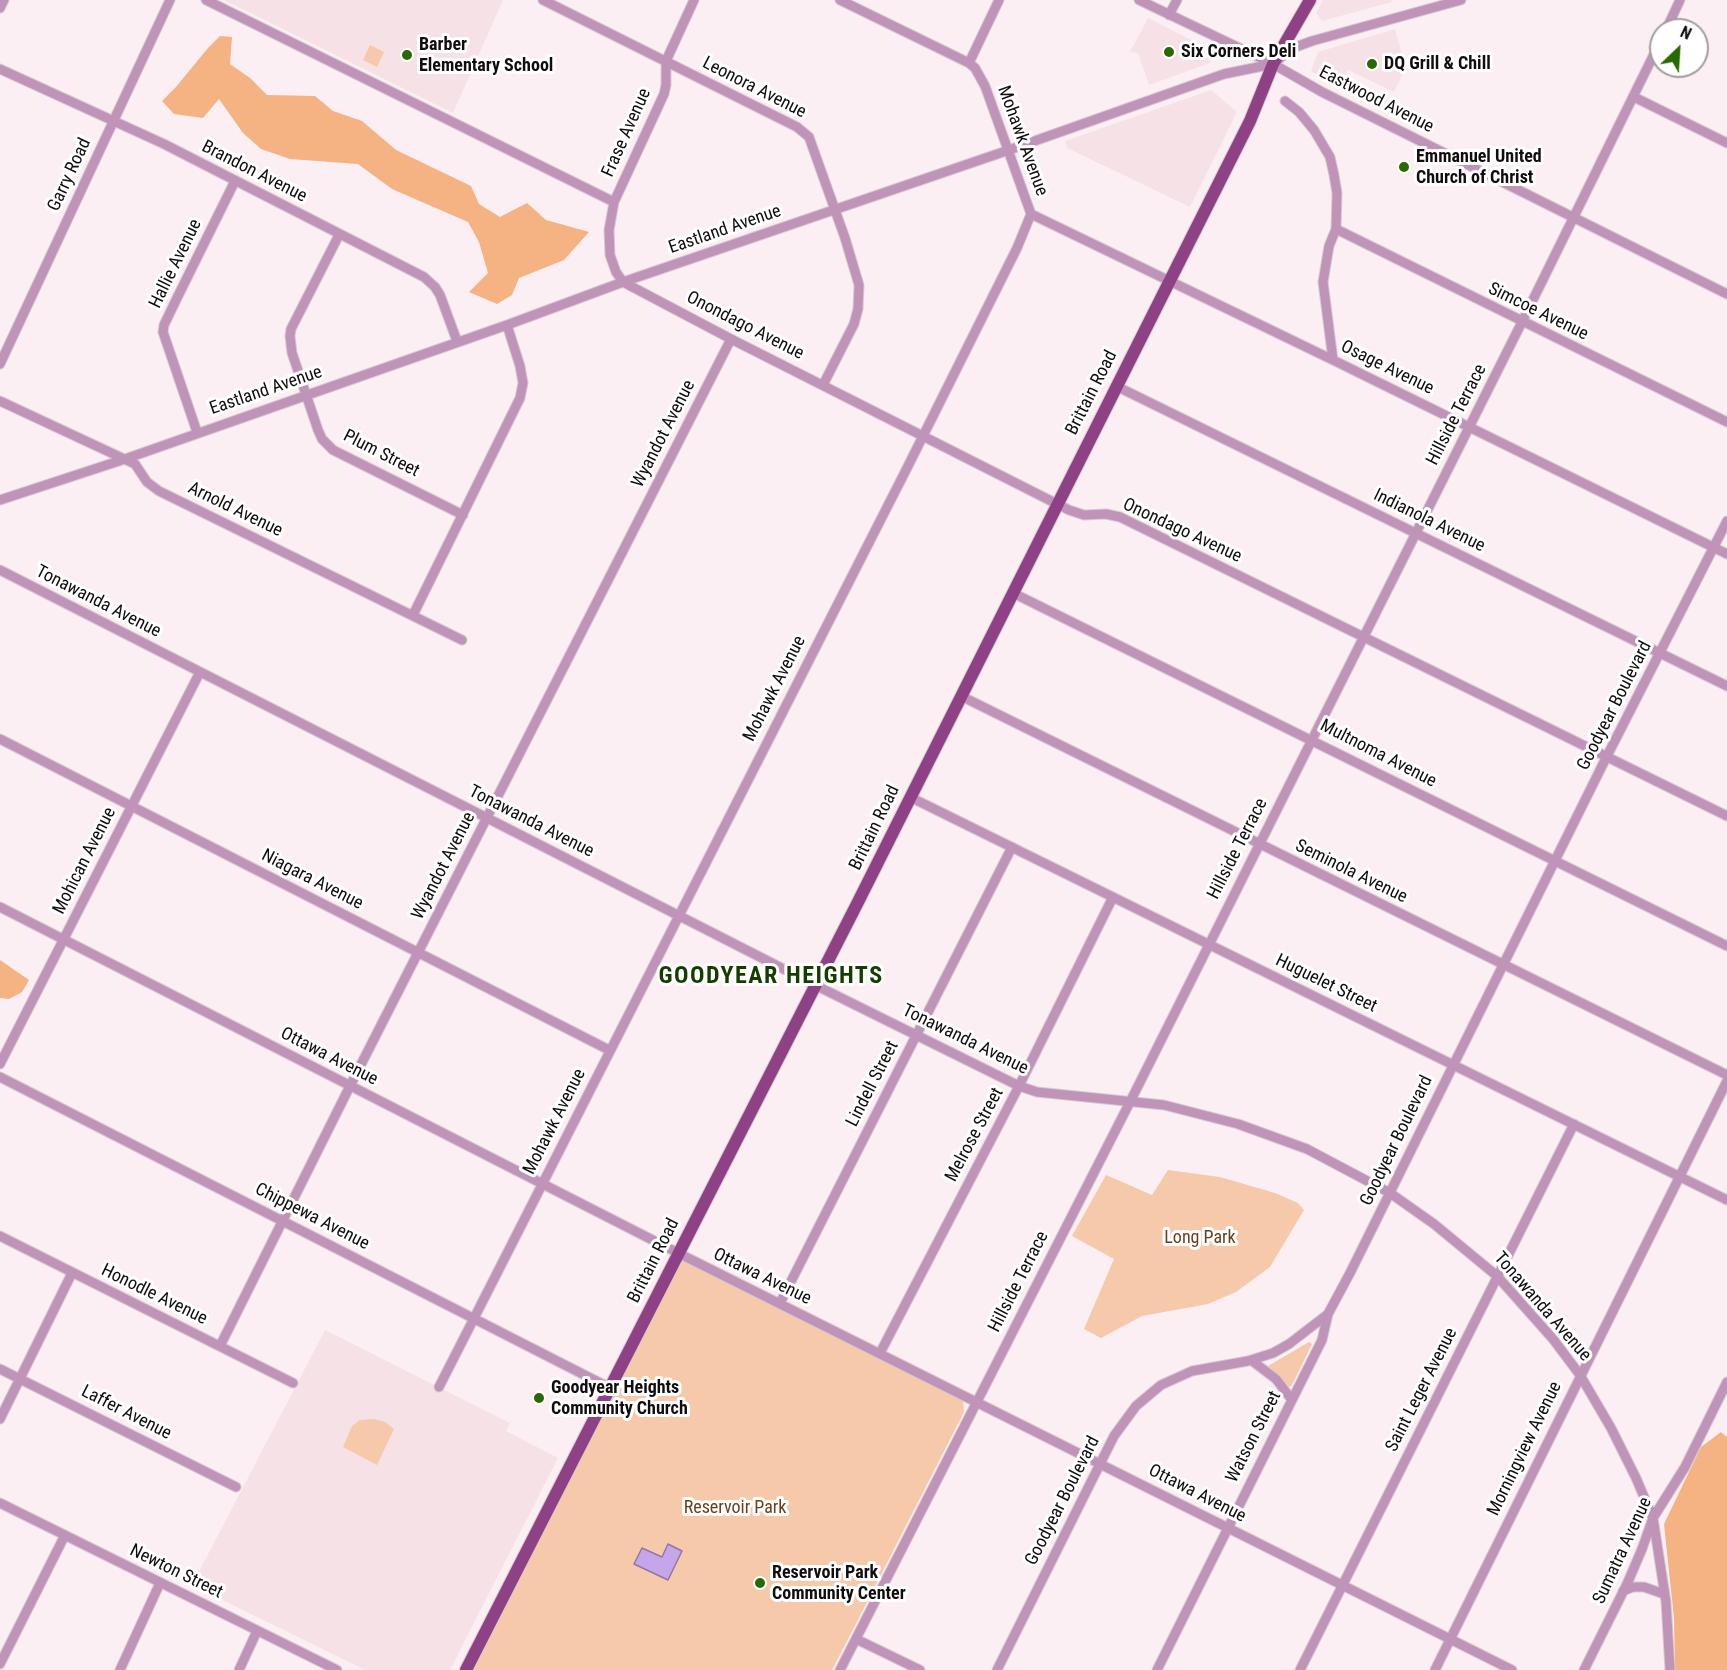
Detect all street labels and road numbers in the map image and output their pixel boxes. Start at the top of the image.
street label: Leonora Avenue [699,53,809,123]
street label: Eastwood Avenue [1315,62,1437,138]
street label: Mohawk Avenue [992,83,1052,199]
street label: Frase Avenue [598,85,656,181]
street label: Garry Road [44,135,96,215]
street label: Brandon Avenue [198,136,310,208]
street label: Eastland Avenue [666,201,784,259]
street label: Hallie Avenue [145,216,207,312]
street label: Simcoe Avenue [1484,278,1592,346]
street label: Onondago Avenue [683,287,807,365]
street label: Osage Avenue [1337,336,1437,400]
street label: Brittain Road [1062,347,1122,439]
street label: Hillside Terrace [1422,361,1492,469]
street label: Eastland Avenue [207,362,325,420]
street label: Wyandot Avenue [628,377,700,491]
street label: Plum Street [339,426,423,482]
street label: Arnold Avenue [184,478,286,542]
street label: Indianola Avenue [1370,485,1488,557]
street label: Onondago Avenue [1119,494,1245,568]
street label: Tonawanda Avenue [32,561,164,643]
street label: Mohawk Avenue [739,633,811,745]
street label: Goodyear Boulevard [1573,638,1657,774]
street label: Multnoma Avenue [1316,715,1440,793]
street label: Tonawanda Avenue [465,781,597,863]
street label: Brittain Road [845,782,905,874]
street label: Hillside Terrace [1203,795,1273,903]
street label: Mohican Avenue [49,804,121,918]
street label: Wyandot Avenue [408,809,480,923]
street label: Seminola Avenue [1291,836,1411,908]
street label: Niagara Avenue [258,845,366,915]
street label: Huguelet Street [1272,950,1380,1018]
street label: Tonawanda Avenue [899,1000,1031,1080]
street label: Ottawa Avenue [277,1023,381,1091]
street label: Lindell Street [842,1038,904,1130]
street label: Mohawk Avenue [519,1066,591,1178]
street label: Goodyear Boulevard [1356,1072,1438,1210]
street label: Melrose Street [941,1084,1009,1186]
street label: Chippewa Avenue [251,1179,373,1255]
street label: Brittain Road [624,1215,684,1307]
street label: Hillside Terrace [984,1228,1054,1336]
street label: Ottawa Avenue [709,1244,815,1310]
street label: Tonawanda Avenue [1489,1248,1595,1366]
street label: Honodle Avenue [97,1260,211,1330]
street label: Saint Leger Avenue [1382,1325,1462,1455]
street label: Morningview Avenue [1483,1378,1567,1520]
street label: Laffer Avenue [77,1381,175,1445]
street label: Watson Street [1222,1388,1286,1486]
street label: Goodyear Boulevard [1021,1433,1105,1569]
street label: Ottawa Avenue [1145,1460,1249,1528]
street label: Sumatra Avenue [1589,1494,1657,1608]
street label: Newton Street [126,1540,226,1604]

